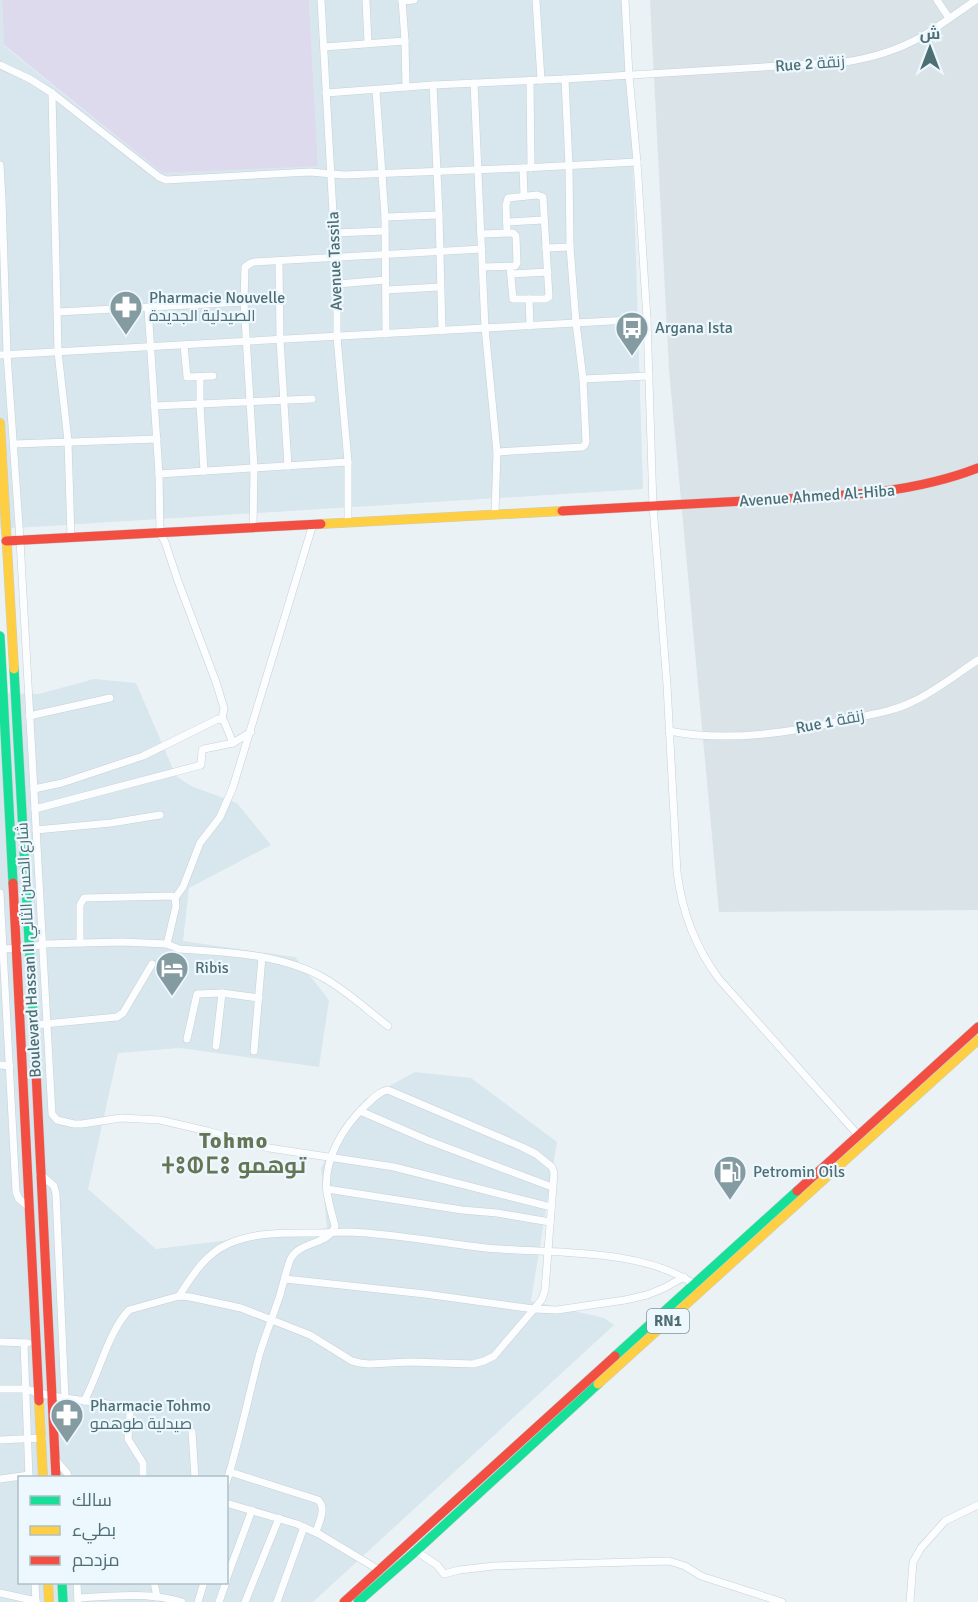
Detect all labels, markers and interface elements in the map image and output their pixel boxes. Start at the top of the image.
north arrow [900,18,960,78]
text: ش [920,24,940,44]
street label: Rue 2 زنقة [775,52,845,76]
street label: Avenue Tassila [323,211,347,311]
place label: Pharmacie Nouvelle الصيدلية الجديدة [149,288,285,326]
pharmacy icon: Pharmacie Nouvelle الصيدلية الجديدة [108,289,144,336]
bus stop icon: Argana Ista [614,310,650,357]
place label: Argana Ista [655,318,733,338]
street label: Avenue Ahmed Al-Hiba [738,481,896,511]
street label: Rue 1 زنقة [794,706,866,738]
street label: Boulevard Hassan II شارع الحسن الثاني [12,822,49,1078]
hotel icon: Ribis [154,950,190,997]
place label: Ribis [195,958,229,978]
district label: Tohmo ⵜⵓⵀⵎⵓ توهمو [162,1127,307,1179]
fuel station icon: Petromin Oils [712,1154,748,1201]
place label: Petromin Oils [753,1162,845,1182]
road number: RN1 [647,1309,689,1333]
place label: Pharmacie Tohmo صيدلية طوهمو [90,1396,211,1434]
pharmacy icon: Pharmacie Tohmo صيدلية طوهمو [49,1397,85,1444]
legend [18,1476,228,1584]
text: سالك [72,1489,112,1511]
text: بطيء [72,1519,116,1544]
text: مزدحم [72,1549,120,1572]

